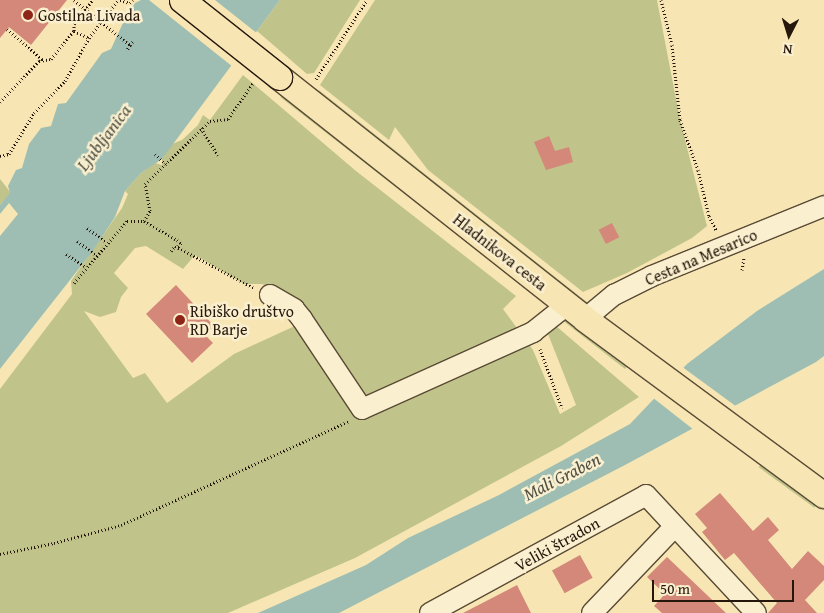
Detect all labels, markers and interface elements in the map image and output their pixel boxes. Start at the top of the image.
place label: Gostilna Livada [38,5,140,25]
marker: Gostilna Livada [22,9,34,21]
north arrow [764,10,814,60]
text: N [782,40,793,60]
water label: Ljubljanica [72,101,136,175]
street label: Hladnikova cesta [449,210,551,294]
street label: Cesta na Mesarico [642,225,760,289]
place label: Ribiško društvo RD Barje [190,301,294,339]
marker: Ribiško društvo RD Barje [174,314,186,326]
water label: Mali Graben [520,448,604,506]
street label: Veliki štradon [511,513,603,575]
scale bar [654,570,796,602]
text: 50 m [660,578,690,599]

